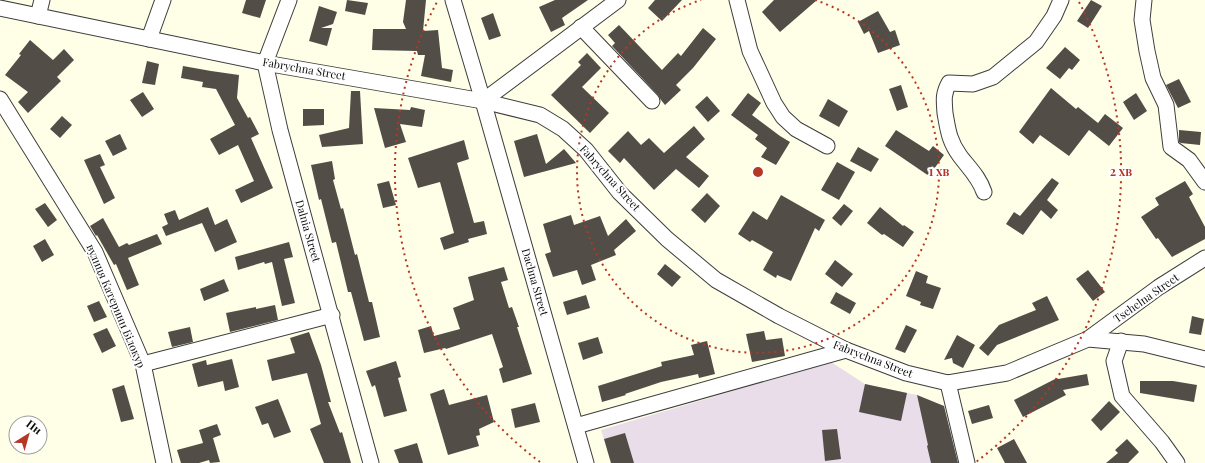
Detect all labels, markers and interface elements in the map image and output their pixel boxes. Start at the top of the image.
street label: Fabrychna Street [261,54,347,83]
street label: Fabrychna Street [577,141,644,214]
text: 1 хв [929,163,949,179]
text: 2 хв [1110,163,1132,179]
centre of rings [751,165,765,179]
street label: Dalnia Street [292,198,325,264]
street label: вулиця Катерини Білокур [84,242,149,370]
street label: Dachna Street [519,246,552,317]
street label: Tsehelna Street [1110,269,1181,326]
street label: Fabrychna Street [831,336,915,381]
north arrow [8,415,48,455]
text: Пн [23,416,45,437]

